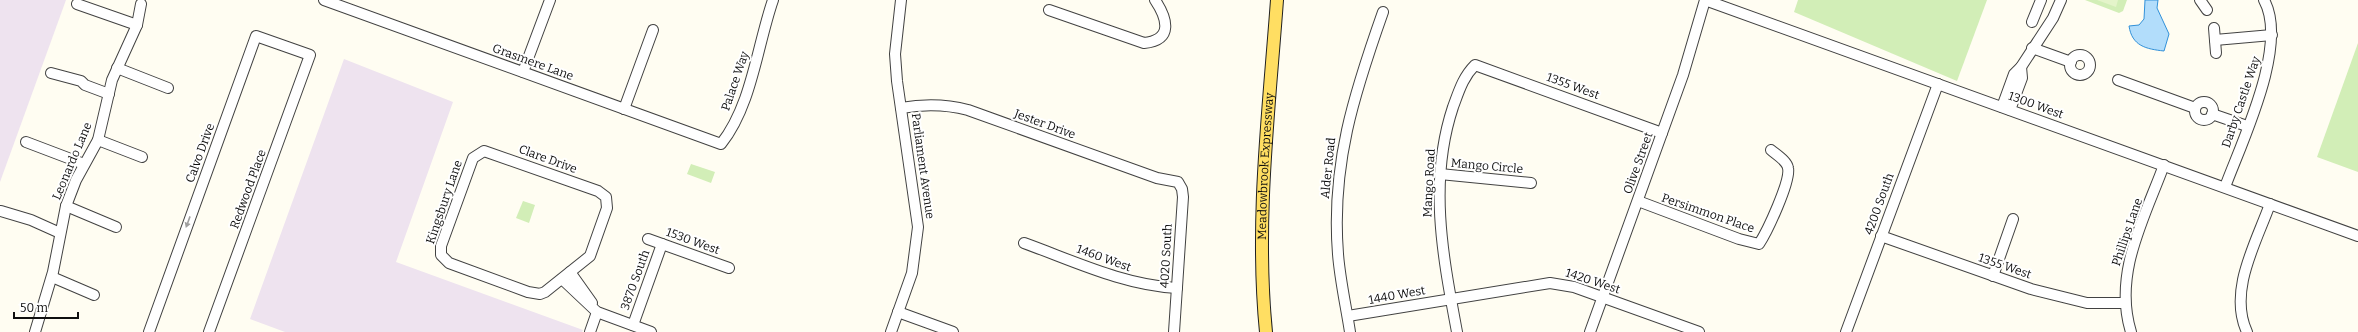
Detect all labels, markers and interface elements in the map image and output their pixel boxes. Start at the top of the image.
street label: Grasmere Lane [491,41,575,83]
street label: Palace Way [718,49,752,113]
street label: Darby Castle Way [2219,54,2263,150]
street label: 1355 West [1545,70,1602,102]
street label: 1300 West [2007,89,2066,122]
street label: Meadowbrook Expressway [1255,91,1277,240]
street label: Jester Drive [1012,106,1078,142]
street label: Parliament Avenue [909,112,937,220]
street label: Leonardo Lane [49,120,95,202]
street label: Calvo Drive [183,121,217,185]
street label: Olive Street [1620,130,1656,196]
street label: Alder Road [1318,137,1338,199]
street label: Clare Drive [517,142,579,176]
street label: Redwood Place [227,148,269,230]
street label: Mango Road [1420,148,1438,218]
street label: Mango Circle [1450,156,1524,176]
street label: Kingsbury Lane [423,158,465,246]
street label: 4200 South [1861,171,1897,237]
street label: Persimmon Place [1660,191,1756,235]
street label: Phillips Lane [2109,196,2145,268]
one-way arrow [185,217,191,229]
street label: 4020 South [1157,223,1175,289]
street label: 1530 West [664,225,722,257]
street label: 1460 West [1075,242,1134,275]
street label: 3870 South [618,248,653,312]
street label: 1355 West [1977,250,2034,282]
street label: 1420 West [1564,266,1623,297]
street label: 1440 West [1368,283,1427,307]
scale bar [14,294,78,320]
text: 50 m [20,301,49,315]

